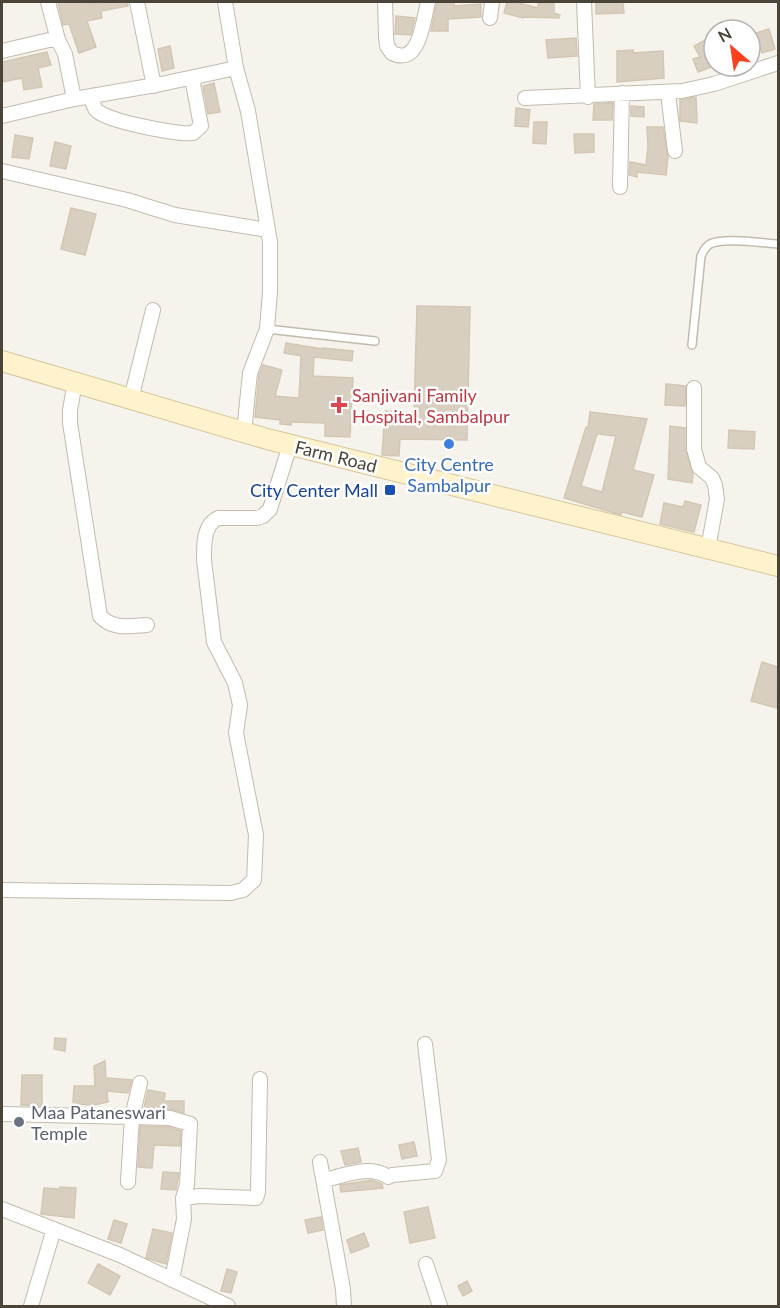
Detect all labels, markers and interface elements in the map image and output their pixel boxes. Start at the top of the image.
north arrow [702,18,762,78]
text: N [714,23,734,46]
place label: Sanjivani Family Hospital, Sambalpur [352,384,510,427]
marker: Sanjivani Family Hospital, Sambalpur [330,396,348,414]
street label: Farm Road [293,435,379,477]
marker: City Centre Sambalpur [442,437,456,451]
place label: City Centre Sambalpur [404,453,494,496]
place label: City Center Mall [250,479,378,501]
marker: City Center Mall [383,483,397,497]
place label: Maa Pataneswari Temple [31,1101,166,1144]
marker: Maa Pataneswari Temple [12,1115,26,1129]

